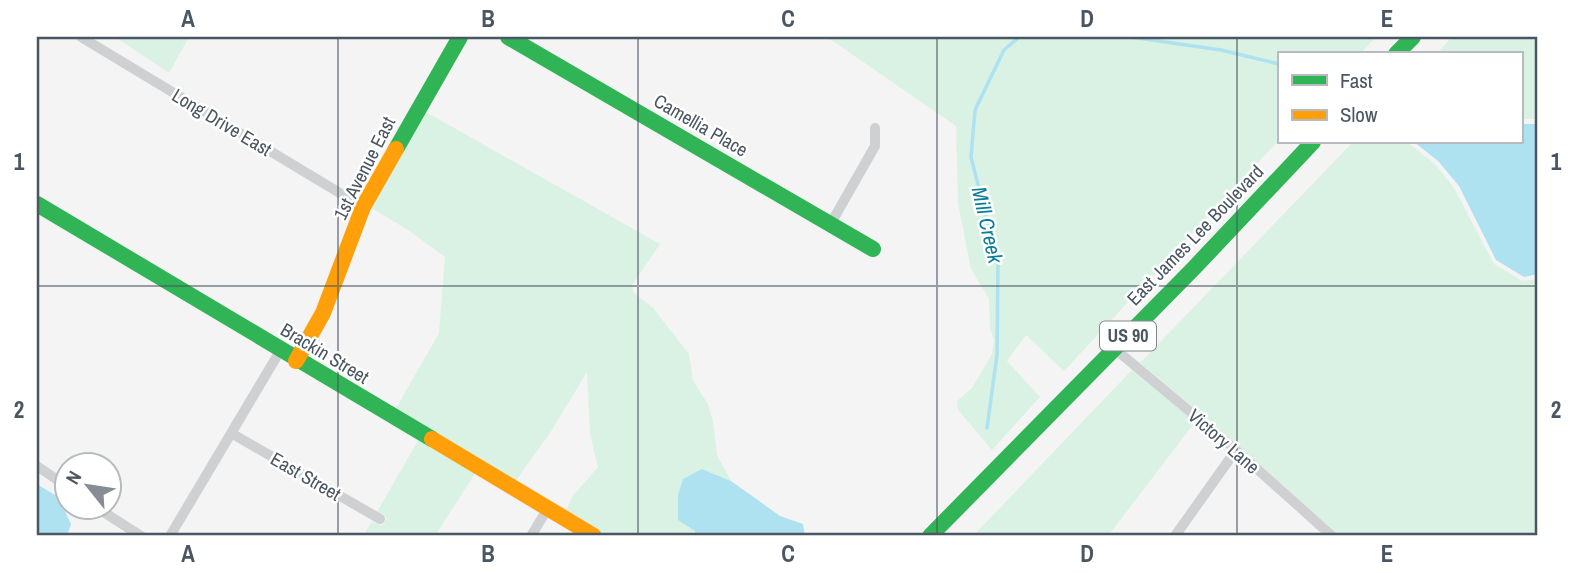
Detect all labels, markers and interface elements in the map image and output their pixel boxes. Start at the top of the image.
text: A [181,3,195,34]
text: B [481,3,495,34]
text: C [781,3,795,34]
text: D [1080,3,1094,34]
text: E [1381,3,1393,34]
legend [1278,52,1522,144]
text: Fast [1340,66,1373,95]
street label: Long Drive East [167,82,277,162]
street label: Camellia Place [649,88,753,162]
text: Slow [1340,100,1378,129]
street label: 1st Avenue East [327,111,401,224]
text: 1 [14,146,25,177]
text: 1 [1551,146,1562,177]
street label: East James Lee Boulevard [1121,159,1269,311]
water label: Mill Creek [965,184,1011,267]
street label: Brackin Street [276,316,375,390]
road number: US 90 [1100,322,1156,350]
text: 2 [14,394,24,425]
text: 2 [1551,394,1561,425]
street label: Victory Lane [1183,403,1265,479]
street label: East Street [266,445,346,507]
north arrow [52,450,122,520]
text: N [59,466,87,489]
text: A [181,538,195,569]
text: B [481,538,495,569]
text: C [781,538,795,569]
text: D [1080,538,1094,569]
text: E [1381,538,1393,569]

